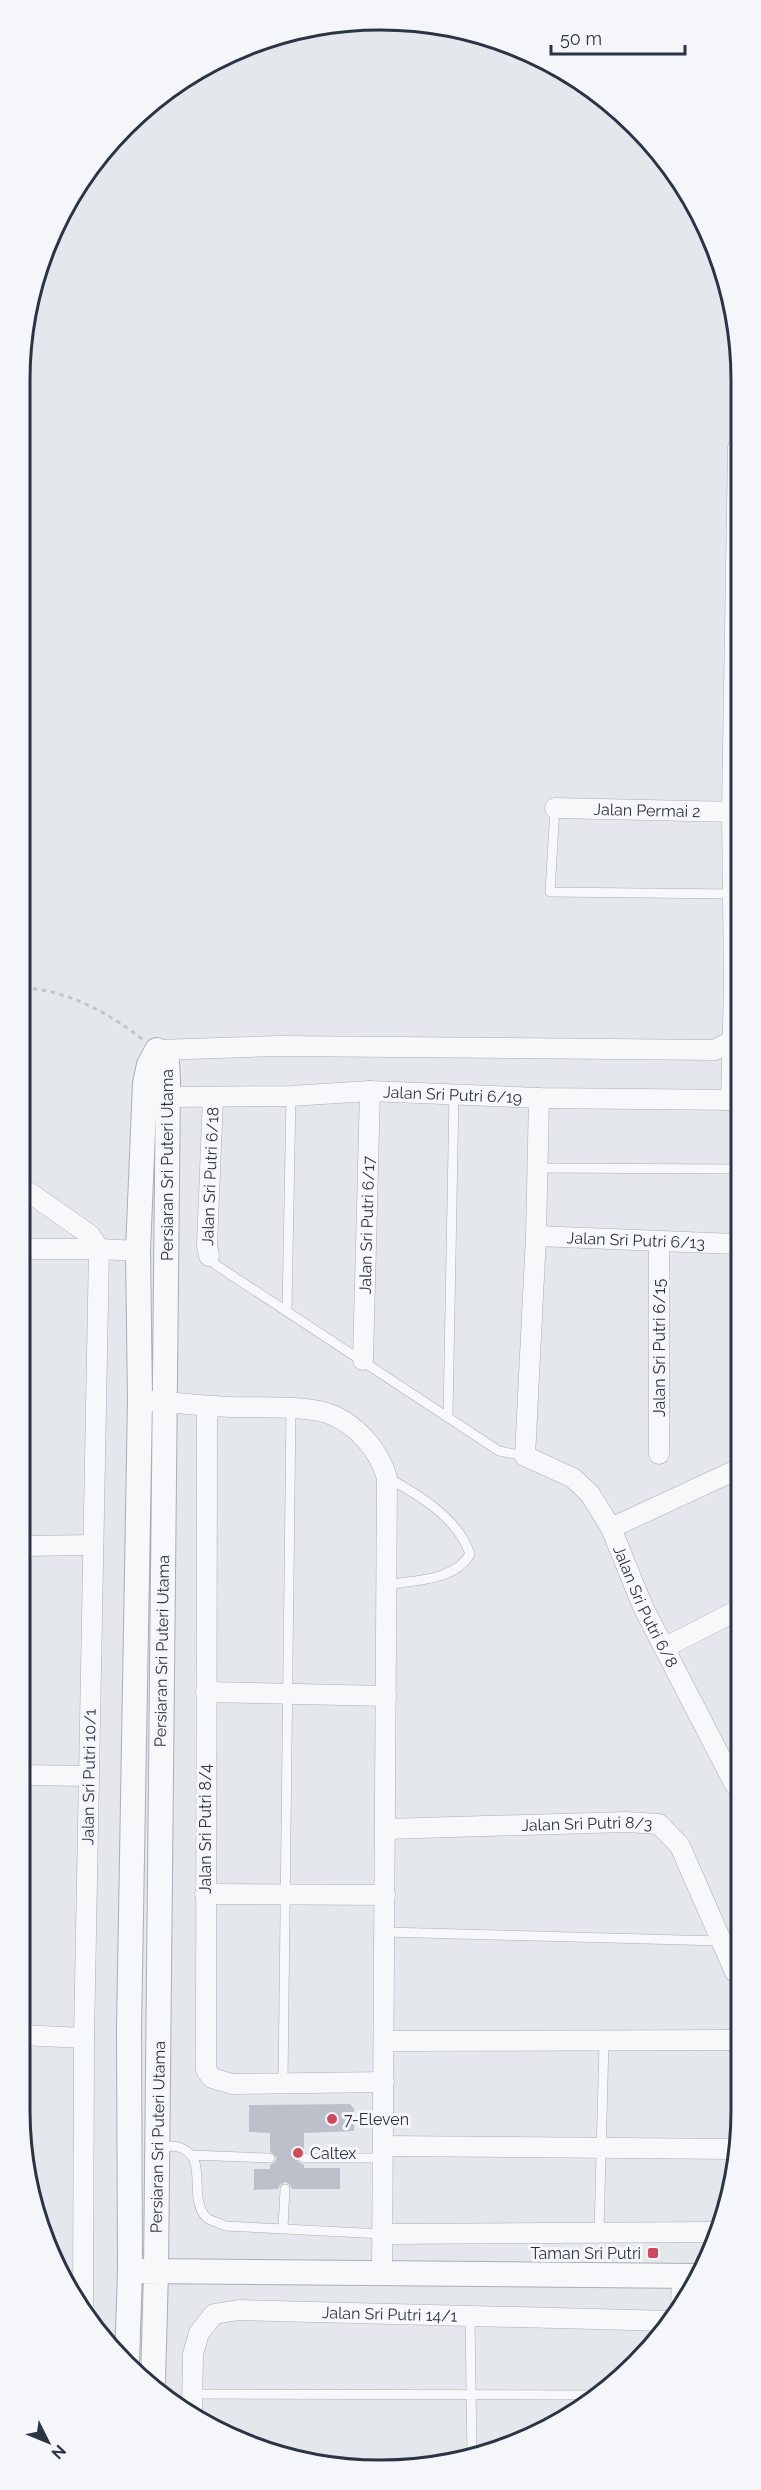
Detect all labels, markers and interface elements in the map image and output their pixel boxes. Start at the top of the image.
scale bar [551,18,684,56]
text: 50 m [560,28,602,49]
street label: Jalan Permai 2 [593,799,701,821]
street label: Persiaran Sri Puteri Utama [158,1069,177,1261]
street label: Jalan Sri Putri 6/19 [383,1082,523,1107]
street label: Jalan Sri Putri 6/18 [197,1106,222,1246]
street label: Jalan Sri Putri 6/17 [355,1155,378,1294]
street label: Jalan Sri Putri 6/13 [566,1228,705,1252]
street label: Jalan Sri Putri 6/15 [650,1279,669,1417]
street label: Jalan Sri Putri 6/8 [609,1542,682,1671]
street label: Persiaran Sri Puteri Utama [151,1555,173,1747]
street label: Jalan Sri Putri 10/1 [78,1709,100,1845]
street label: Jalan Sri Putri 8/4 [196,1764,215,1894]
street label: Jalan Sri Putri 8/3 [521,1812,653,1835]
street label: Persiaran Sri Puteri Utama [147,2041,169,2233]
place label: 7-Eleven [344,2110,409,2129]
marker: 7-Eleven [325,2112,339,2126]
place label: Caltex [310,2144,356,2163]
marker: Caltex [291,2146,305,2160]
place label: Taman Sri Putri [531,2244,641,2263]
marker: Taman Sri Putri [646,2246,660,2260]
street label: Jalan Sri Putri 14/1 [322,2303,458,2325]
north arrow [18,2412,78,2472]
text: N [47,2441,70,2463]

